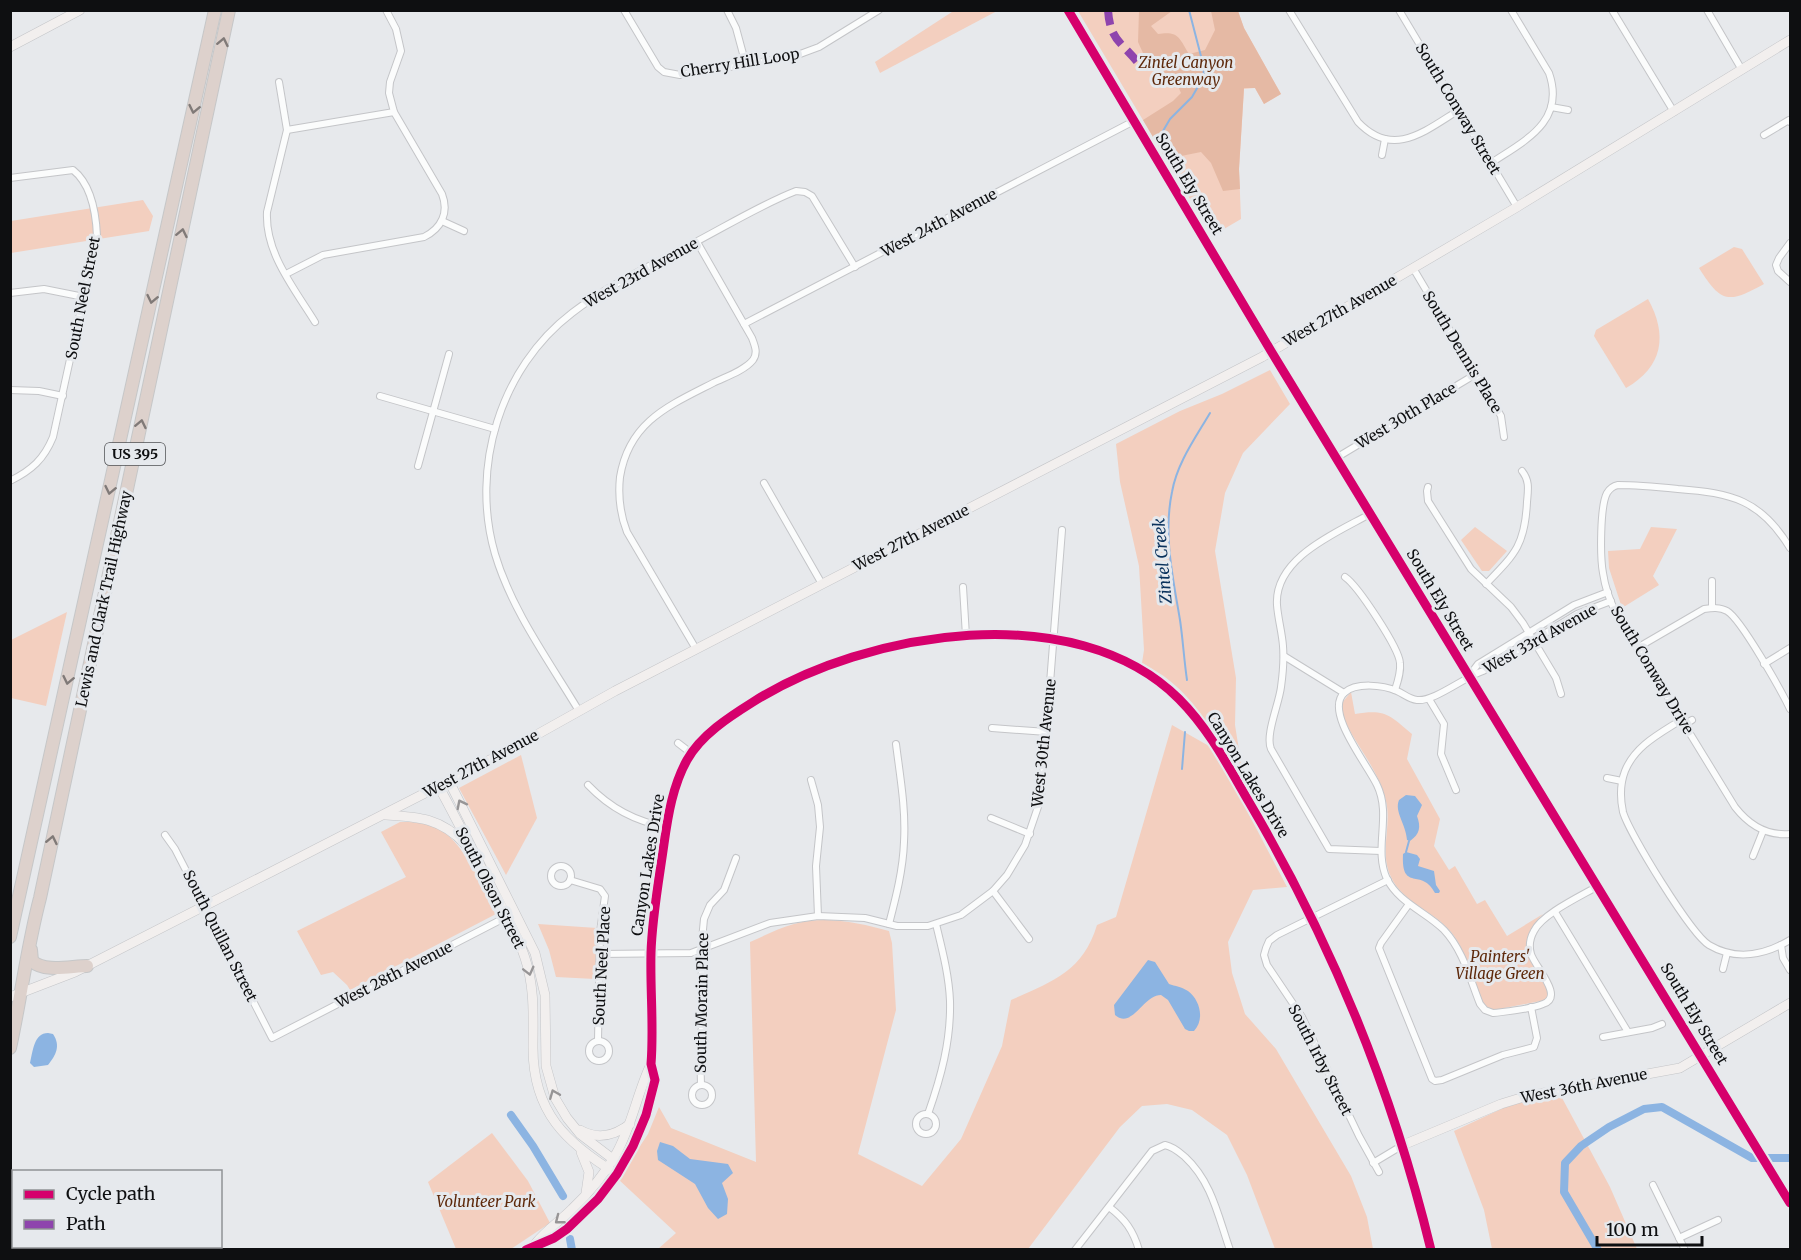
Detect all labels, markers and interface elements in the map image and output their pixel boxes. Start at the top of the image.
one-way arrow [216,38,229,48]
street label: South Conway Street [1412,40,1505,178]
street label: Cherry Hill Loop [679,44,801,81]
park label: Zintel Canyon Greenway [1138,53,1233,89]
one-way arrow [188,103,201,113]
street label: South Ely Street [1152,129,1227,238]
street label: West 24th Avenue [877,184,1000,262]
one-way arrow [175,228,188,238]
street label: West 23rd Avenue [580,233,701,312]
street label: South Neel Street [61,235,104,361]
street label: West 27th Avenue [1279,270,1400,351]
street label: South Dennis Place [1419,287,1506,416]
one-way arrow [146,294,159,304]
street label: West 30th Place [1351,378,1460,454]
one-way arrow [134,419,147,429]
road number: US 395 [105,443,165,465]
one-way arrow [104,484,117,494]
street label: Lewis and Clark Trail Highway [71,489,136,709]
street label: West 27th Avenue [849,500,972,575]
water label: Zintel Creek [1148,517,1176,606]
street label: South Ely Street [1403,545,1478,654]
street label: West 33rd Avenue [1479,599,1600,678]
street label: South Conway Drive [1607,602,1698,737]
one-way arrow [62,675,75,685]
street label: West 30th Avenue [1027,678,1060,809]
street label: Canyon Lakes Drive [1203,709,1294,841]
street label: West 27th Avenue [419,725,542,802]
street label: Canyon Lakes Drive [627,793,668,937]
one-way arrow [457,799,468,810]
street label: South Olson Street [452,824,529,952]
one-way arrow [45,836,58,846]
street label: South Quillan Street [179,867,262,1005]
street label: South Neel Place [589,906,614,1026]
street label: South Morain Place [691,933,712,1073]
street label: West 28th Avenue [331,937,455,1013]
park label: Painters' Village Green [1455,947,1545,983]
street label: South Ely Street [1657,959,1732,1068]
one-way arrow [521,965,534,975]
street label: South Irby Street [1284,1001,1357,1119]
street label: West 36th Avenue [1518,1064,1649,1107]
one-way arrow [549,1089,561,1100]
legend [12,1170,222,1248]
text: Cycle path [66,1182,156,1205]
park label: Volunteer Park [436,1192,537,1211]
scale bar [1597,1209,1702,1247]
text: Path [66,1212,106,1235]
one-way arrow [555,1213,566,1224]
text: 100 m [1606,1218,1659,1241]

